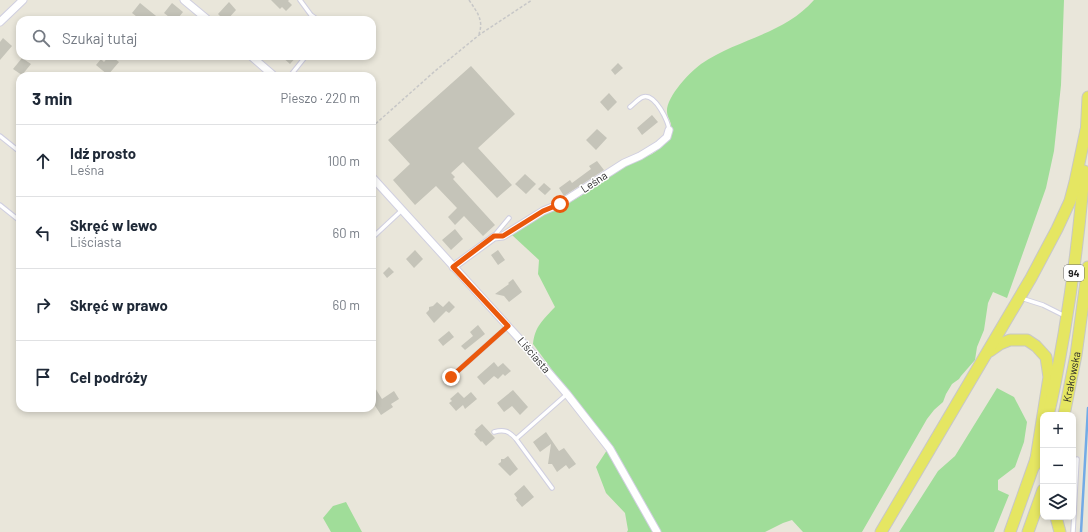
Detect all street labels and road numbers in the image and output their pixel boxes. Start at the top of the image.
street label: Leśna [578,168,609,195]
road number: 94 [1064,265,1084,281]
street label: Liściasta [515,334,554,375]
street label: Krakowska [1060,351,1082,403]

